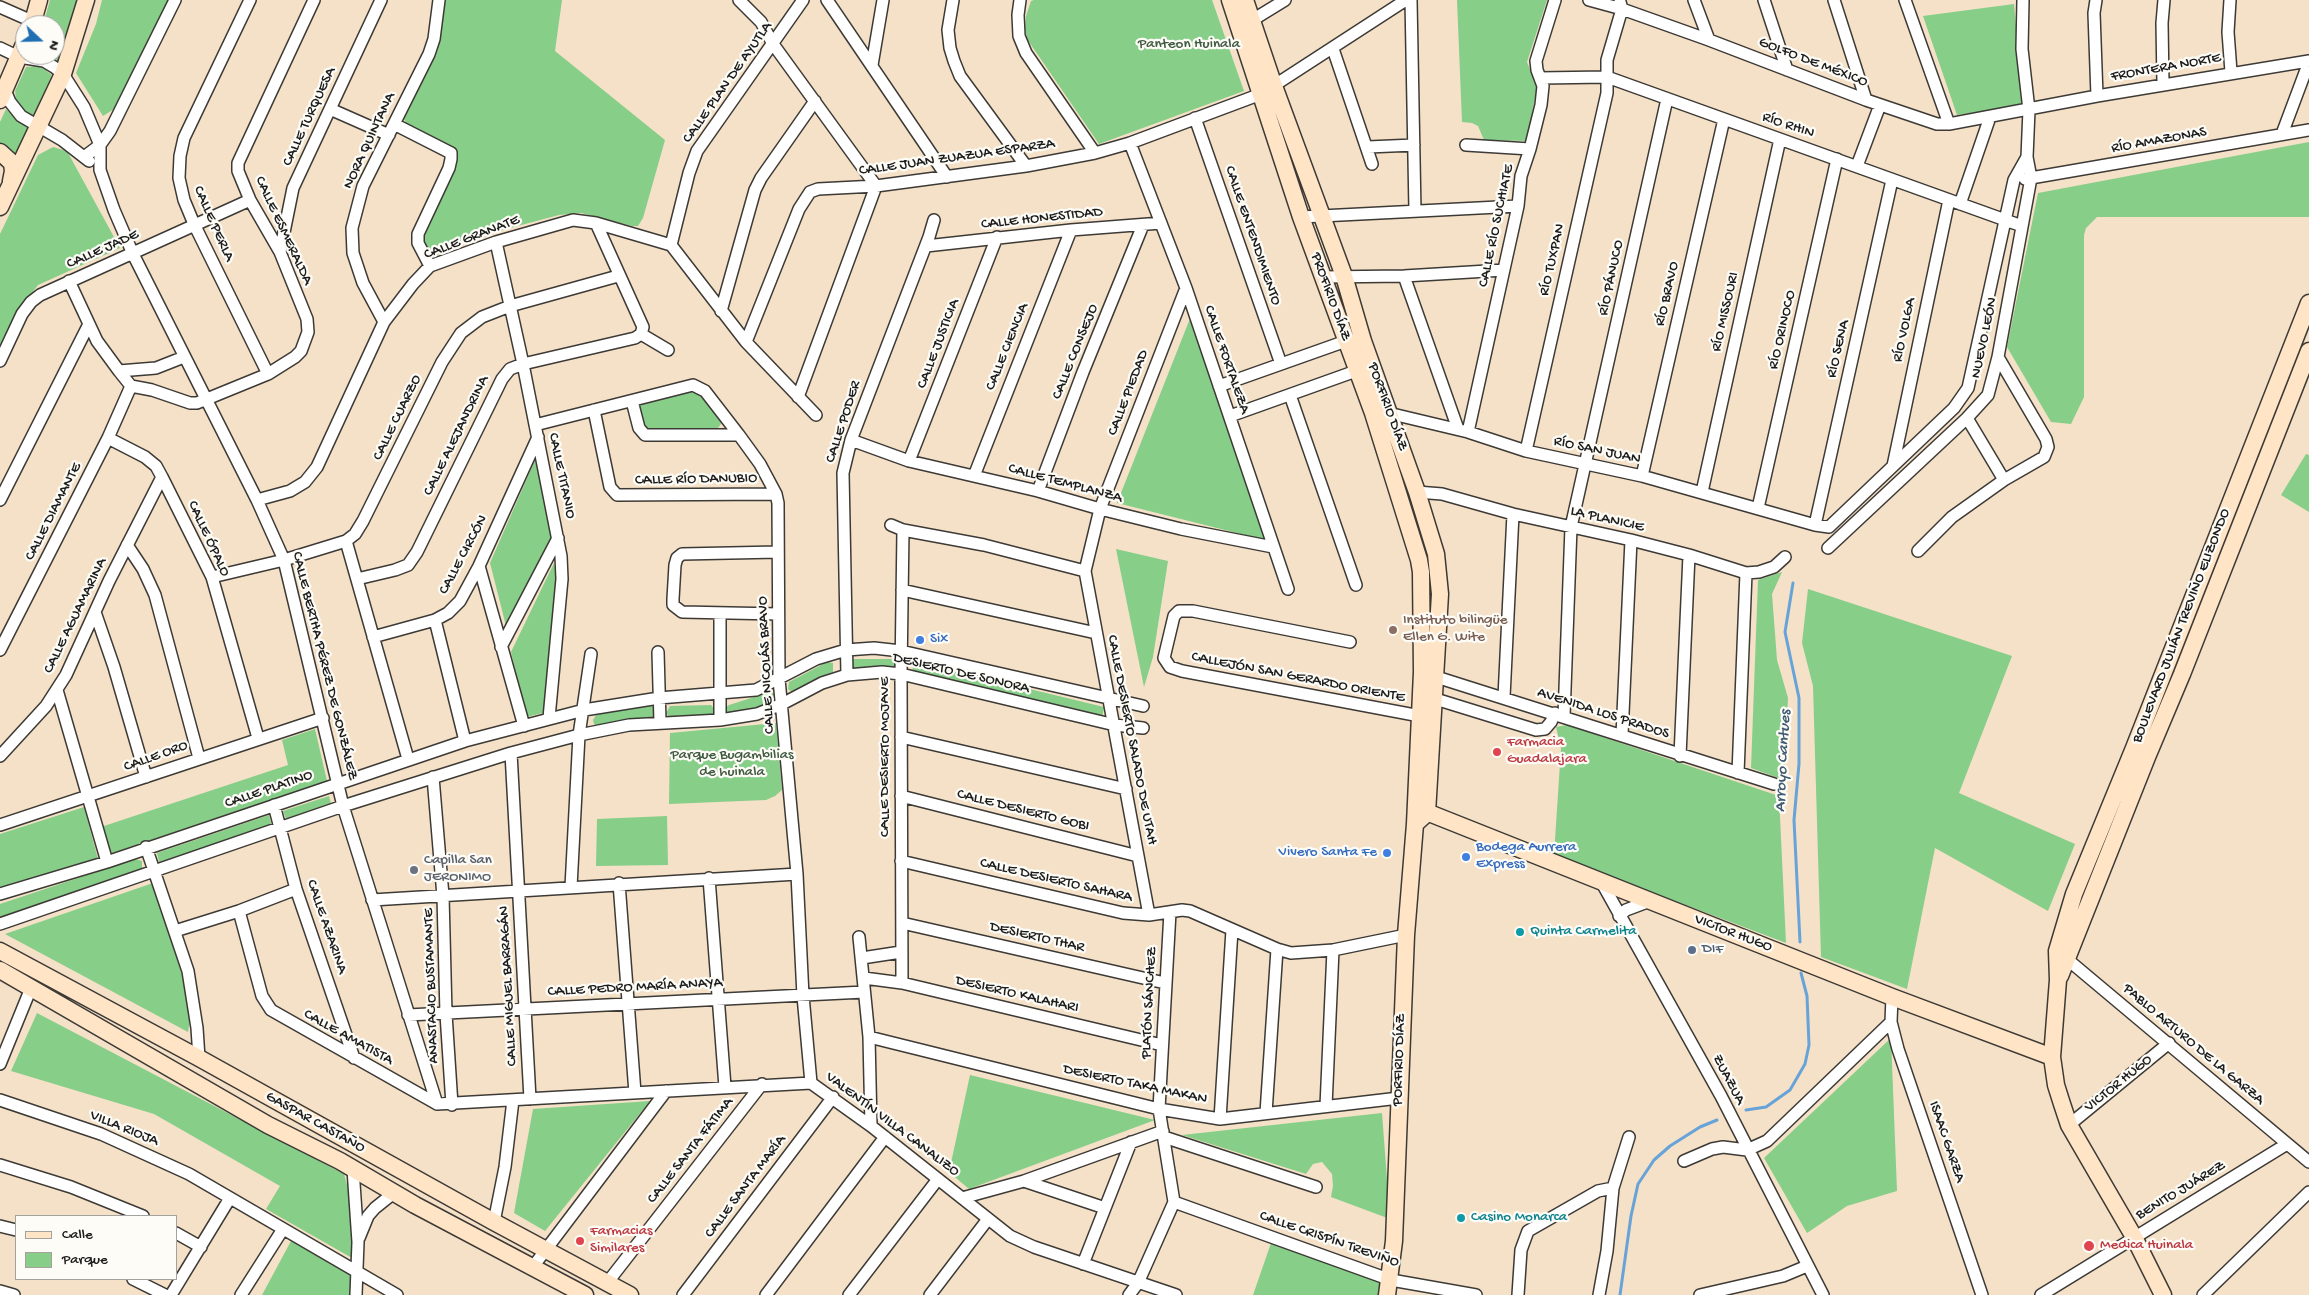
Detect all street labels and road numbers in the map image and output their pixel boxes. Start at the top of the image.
street label: CALLE PLAN DE AYUTLA [679,19,777,147]
street label: GOLFO DE MÉXICO [1756,34,1870,92]
street label: FRONTERA NORTE [2110,49,2222,87]
street label: CALLE TURQUESA [279,65,341,169]
street label: NORA QUINTANA [340,90,400,192]
street label: RÍO RHIN [1760,109,1816,143]
street label: RÍO AMAZONAS [2110,124,2208,158]
street label: CALLE JUAN ZUAZUA ESPARZA [858,135,1056,181]
street label: CALLE RÍO SUCHIATE [1475,163,1519,289]
street label: CALLE ENTENDIMIENTO [1220,164,1284,308]
street label: CALLE ESMERALDA [250,174,316,288]
street label: CALLE PERLA [188,183,238,265]
street label: CALLE HONESTIDAD [980,204,1104,234]
street label: CALLE GRANATE [422,212,522,264]
street label: RÍO TUXPAN [1536,222,1570,298]
street label: CALLE JADE [64,226,142,274]
street label: RÍO PÁNUCO [1595,239,1629,317]
street label: PROFIRIO DÍAZ [1306,250,1354,344]
street label: RÍO BRAVO [1652,260,1684,328]
street label: RÍO MISSOURI [1708,270,1744,354]
street label: RÍO ORINOCO [1765,289,1801,371]
street label: RÍO VOLGA [1889,296,1921,364]
street label: NUEVO LEÓN [1968,296,2002,380]
street label: CALLE JUSTICIA [914,297,964,391]
street label: CALLE CIENCIA [982,301,1034,393]
street label: CALLE CONSEJO [1049,302,1103,402]
street label: CALLE FORTALEZA [1199,303,1253,417]
street label: RÍO SENA [1824,318,1854,380]
street label: CALLE PIEDAD [1104,348,1154,438]
street label: PORFIRIO DÍAZ [1363,360,1411,454]
street label: CALLE CUARZO [370,372,426,464]
street label: CALLE ALEJANDRINA [420,373,494,499]
street label: CALLE PODER [822,379,866,465]
street label: CALLE TITANIO [543,431,579,521]
street label: RÍO SAN JUAN [1552,433,1642,469]
street label: CALLE DIAMANTE [22,460,86,564]
street label: CALLE TEMPLANZA [1006,460,1124,508]
street label: CALLE RÍO DANUBIO [635,470,757,490]
street label: CALLE ÓPALO [183,498,233,580]
street label: LA PLANICIE [1568,503,1646,537]
street label: BOULEVARD JULIÁN TREVIÑO ELIZONDO [2129,506,2235,746]
street label: CALLE CIRCÓN [436,512,492,598]
street label: CALLE BERTHA PÉREZ DE GONZÁLEZ [287,550,361,782]
street label: CALLE AGUAMARINA [40,555,112,677]
street label: CALLE NICOLÁS BRAVO [754,596,780,734]
street label: CALLE DESIERTO SALADO DE UTAH [1102,634,1160,846]
street label: CALLEJÓN SAN GERARDO ORIENTE [1190,648,1406,708]
street label: DESIERTO DE SONORA [891,650,1031,698]
street label: CALLE DESIERTO MOJAVE [877,677,895,837]
street label: AVENIDA LOS PRADOS [1535,684,1671,744]
street label: CALLE ORO [122,737,190,777]
street label: CALLE PLATINO [223,767,315,813]
street label: CALLE DESIERTO GOBI [955,786,1091,836]
street label: CALLE DESIERTO SAHARA [978,855,1134,907]
street label: CALLE AZARINA [301,878,351,976]
street label: CALLE MIGUEL BARRAGÁN [496,905,522,1067]
street label: ANASTACIO BUSTAMANTE [420,908,444,1064]
street label: VICTOR HUGO [1691,911,1775,957]
street label: DESIERTO THAR [988,918,1086,958]
street label: PLATÓN SÁNCHEZ [1138,947,1162,1059]
street label: DESIERTO KALAHARI [954,972,1080,1018]
street label: CALLE PEDRO MARÍA ANAYA [547,974,723,1002]
street label: PABLO ARTURO DE LA GARZA [2118,980,2268,1110]
street label: CALLE AMATISTA [300,1006,396,1070]
street label: PORFIRIO DÍAZ [1389,1013,1411,1107]
street label: VICTOR HUGO [2081,1051,2157,1117]
street label: ZUAZUA [1707,1052,1749,1108]
street label: DESIERTO TAKA MAKAN [1061,1061,1209,1109]
street label: VALENTÍN VILLA CANALIZO [821,1069,963,1181]
street label: GASPAR CASTAÑO [262,1088,368,1158]
street label: CALLE SANTA FÁTIMA [644,1094,738,1208]
street label: ISAAC GARZA [1924,1099,1968,1185]
street label: VILLA RIOJA [87,1107,161,1151]
street label: CALLE SANTA MARÍA [701,1132,791,1242]
street label: BENITO JUÁREZ [2133,1157,2229,1225]
street label: CALLE CRISPÍN TREVIÑO [1257,1208,1401,1272]

